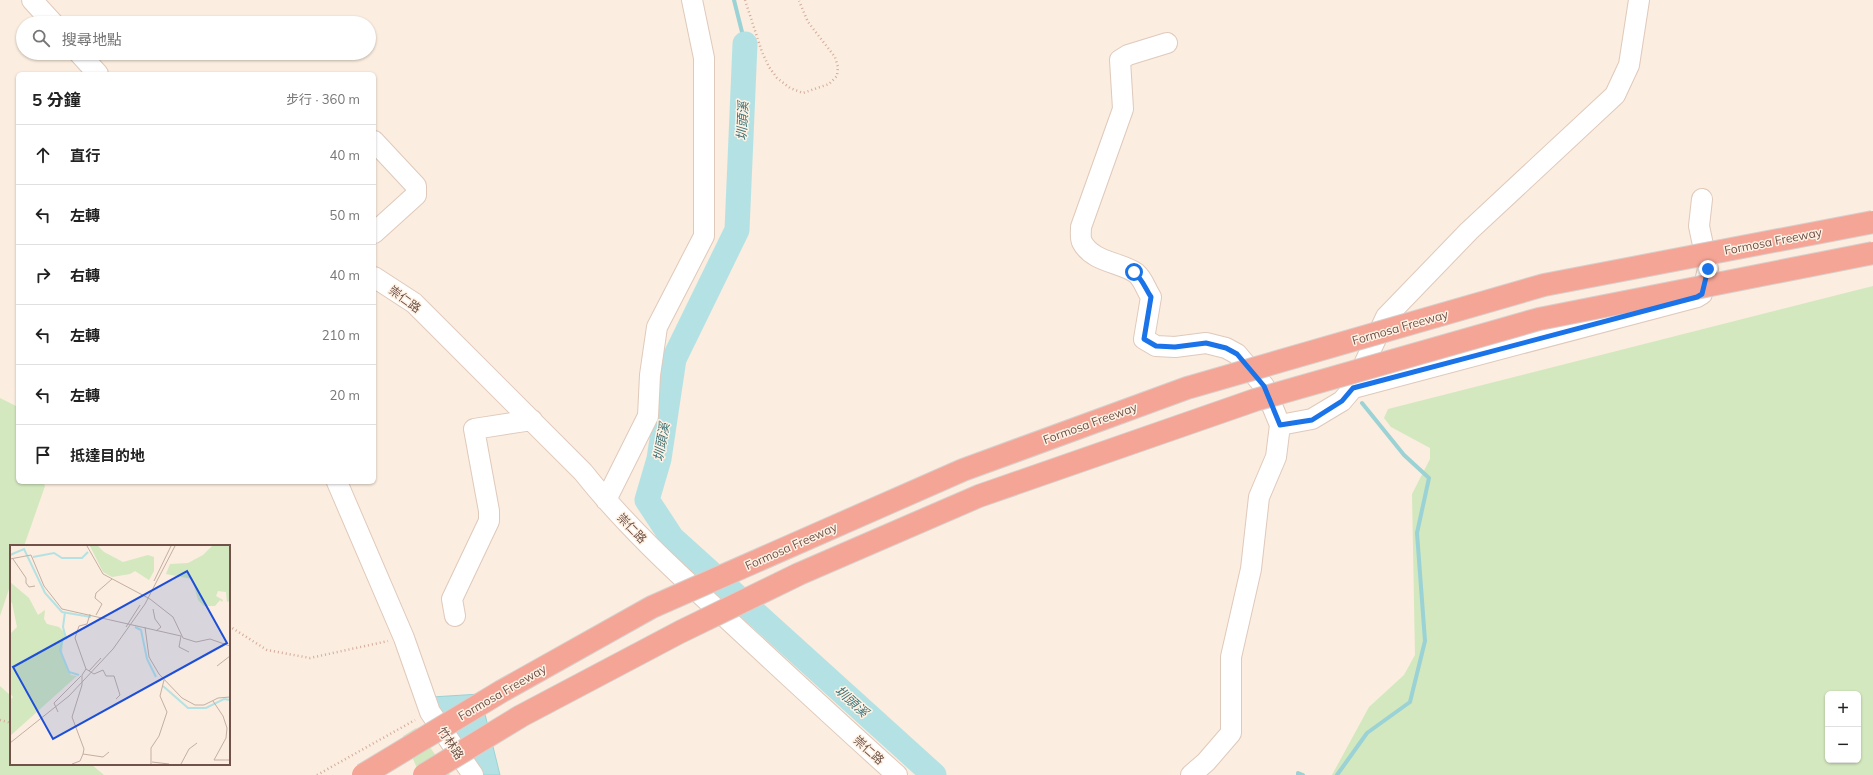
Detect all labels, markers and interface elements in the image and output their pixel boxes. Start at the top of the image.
search box [16,16,376,60]
icon: search [30,27,52,49]
text: 搜尋地點 [62,30,122,49]
text: 5 分鐘 [32,89,81,110]
text: 步行 · 360 m [286,91,360,107]
water label: 圳頭溪 [733,99,751,141]
icon: ahead [32,144,54,166]
text: 直行 [70,146,100,165]
text: 40 m [330,147,360,163]
icon: left [32,204,54,226]
text: 左轉 [70,206,100,225]
text: 50 m [330,207,360,223]
street label: Formosa Freeway [1723,224,1824,258]
route end [1699,260,1717,278]
route start [1125,263,1143,281]
icon: right [32,264,54,286]
text: 右轉 [70,266,100,285]
text: 40 m [330,267,360,283]
street label: 崇仁路 [386,282,424,316]
street label: Formosa Freeway [1350,306,1450,348]
icon: left [32,324,54,346]
text: 左轉 [70,326,100,345]
text: 210 m [322,327,360,343]
icon: left [32,384,54,406]
text: 左轉 [70,386,100,405]
text: 20 m [330,387,360,403]
street label: Formosa Freeway [1041,399,1140,447]
water label: 圳頭溪 [650,419,673,463]
icon: arrive [32,444,54,466]
text: 抵達目的地 [70,446,145,465]
street label: 崇仁路 [614,510,650,546]
street label: Formosa Freeway [743,519,840,573]
inset map [10,545,230,765]
street label: Formosa Freeway [455,660,549,723]
water label: 圳頭溪 [832,682,873,721]
map controls [1825,691,1861,763]
button: + [1825,691,1861,727]
street label: 竹林路 [435,724,467,762]
button: − [1825,727,1861,763]
street label: 崇仁路 [851,732,887,768]

